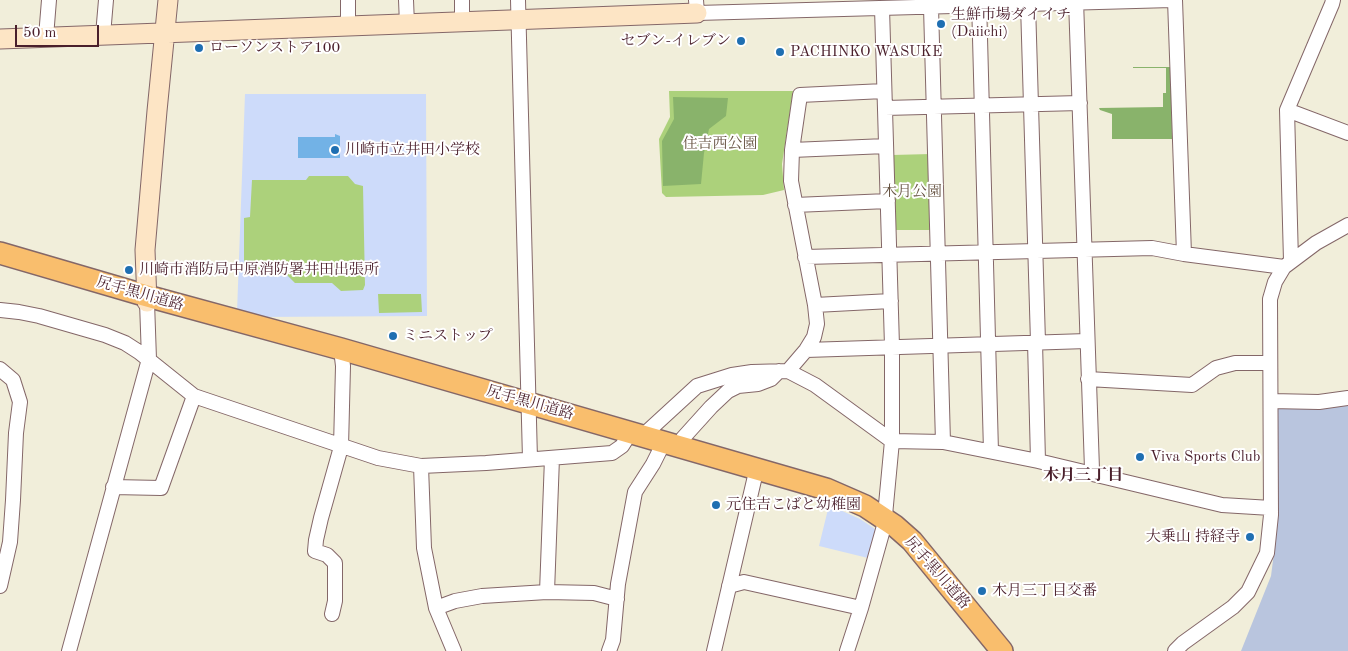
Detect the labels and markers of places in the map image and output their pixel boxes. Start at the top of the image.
place label: 生鮮市場ダイイチ (Daiichi) [951,6,1071,41]
marker: 生鮮市場ダイイチ (Daiichi) [935,18,947,30]
place label: セブン-イレブン [620,32,731,50]
marker: セブン-イレブン [735,35,747,47]
place label: ローソンストア100 [209,39,340,57]
marker: ローソンストア100 [193,42,205,54]
place label: PACHINKO WASUKE [790,43,942,61]
marker: PACHINKO WASUKE [774,46,786,58]
place label: 川崎市立井田小学校 [345,141,480,159]
marker: 川崎市立井田小学校 [329,144,341,156]
place label: 川崎市消防局中原消防署井田出張所 [139,261,379,279]
marker: 川崎市消防局中原消防署井田出張所 [123,264,135,276]
place label: ミニストップ [403,327,493,345]
marker: ミニストップ [387,330,399,342]
place label: Viva Sports Club [1150,448,1260,466]
marker: Viva Sports Club [1134,451,1146,463]
place label: 元住吉こばと幼稚園 [726,496,861,514]
marker: 元住吉こばと幼稚園 [710,499,722,511]
place label: 大乗山 持経寺 [1146,528,1240,546]
marker: 大乗山 持経寺 [1244,531,1256,543]
place label: 木月三丁目交番 [992,582,1097,600]
marker: 木月三丁目交番 [976,585,988,597]

